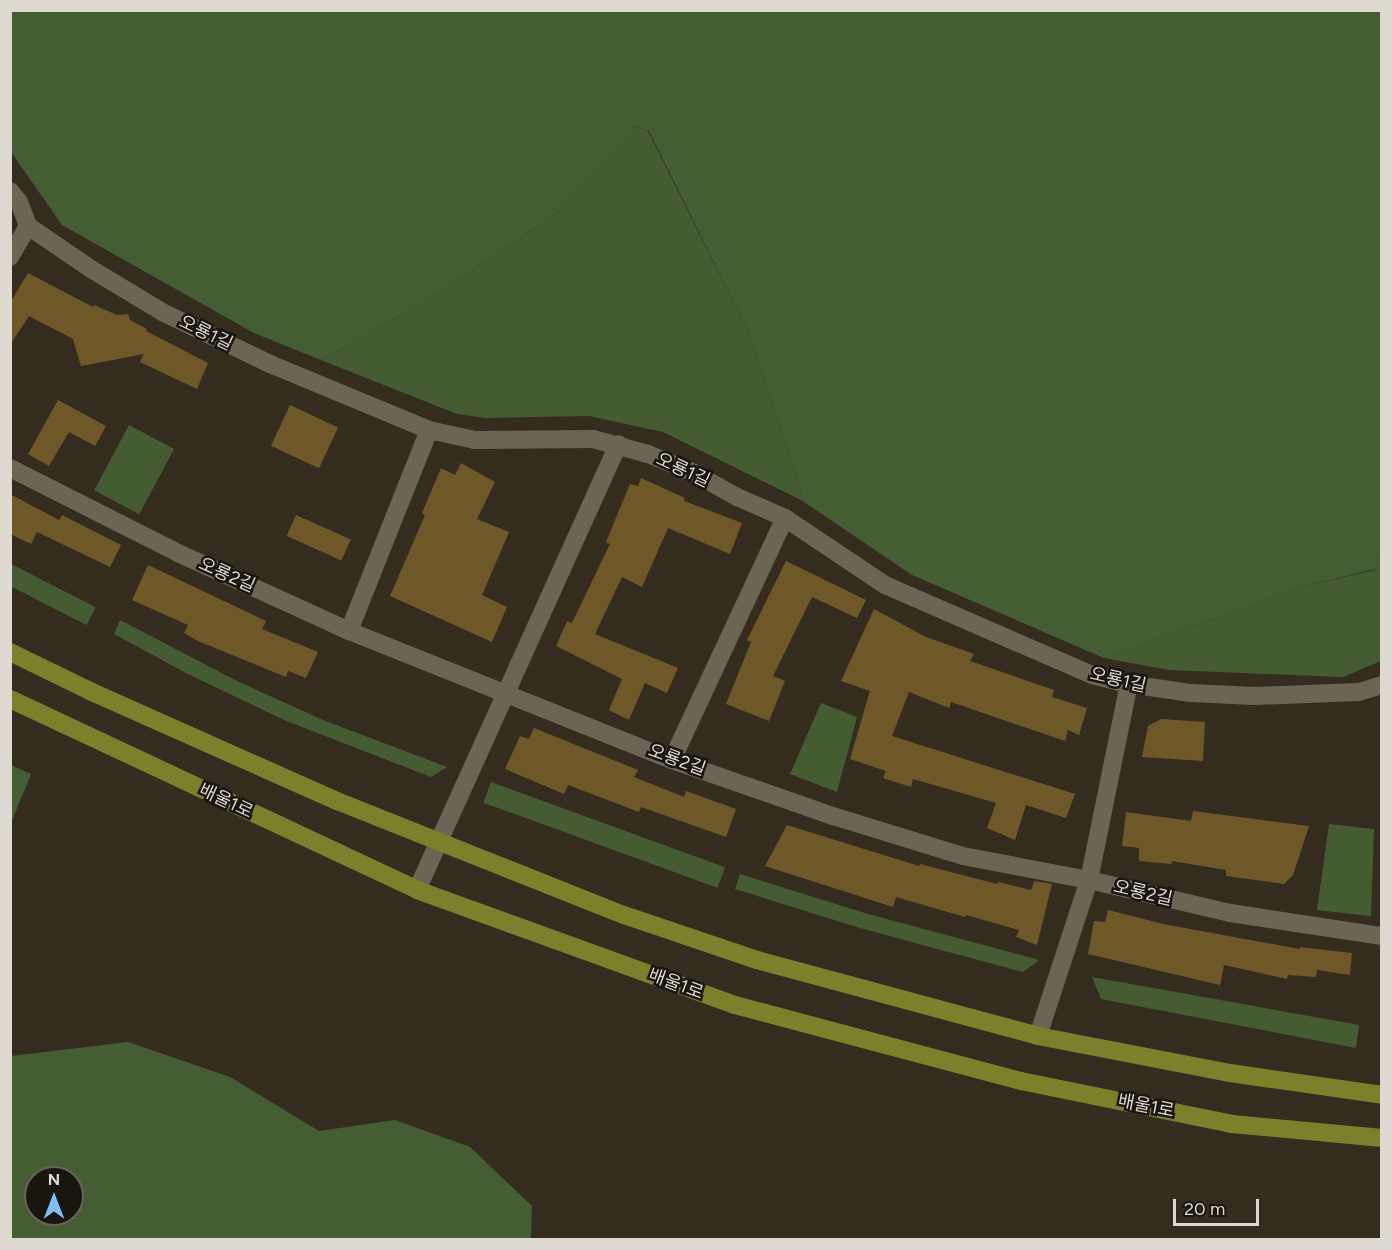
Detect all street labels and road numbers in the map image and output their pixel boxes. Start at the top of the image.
street label: 오룡1길 [176,311,236,355]
street label: 오룡1길 [653,448,713,492]
street label: 오룡2길 [195,553,259,597]
street label: 오룡1길 [1088,663,1148,697]
street label: 오룡2길 [645,740,709,780]
street label: 배울1로 [196,779,256,823]
street label: 오룡2길 [1111,876,1175,910]
street label: 배울1로 [645,964,707,1004]
street label: 배울1로 [1116,1090,1176,1122]

